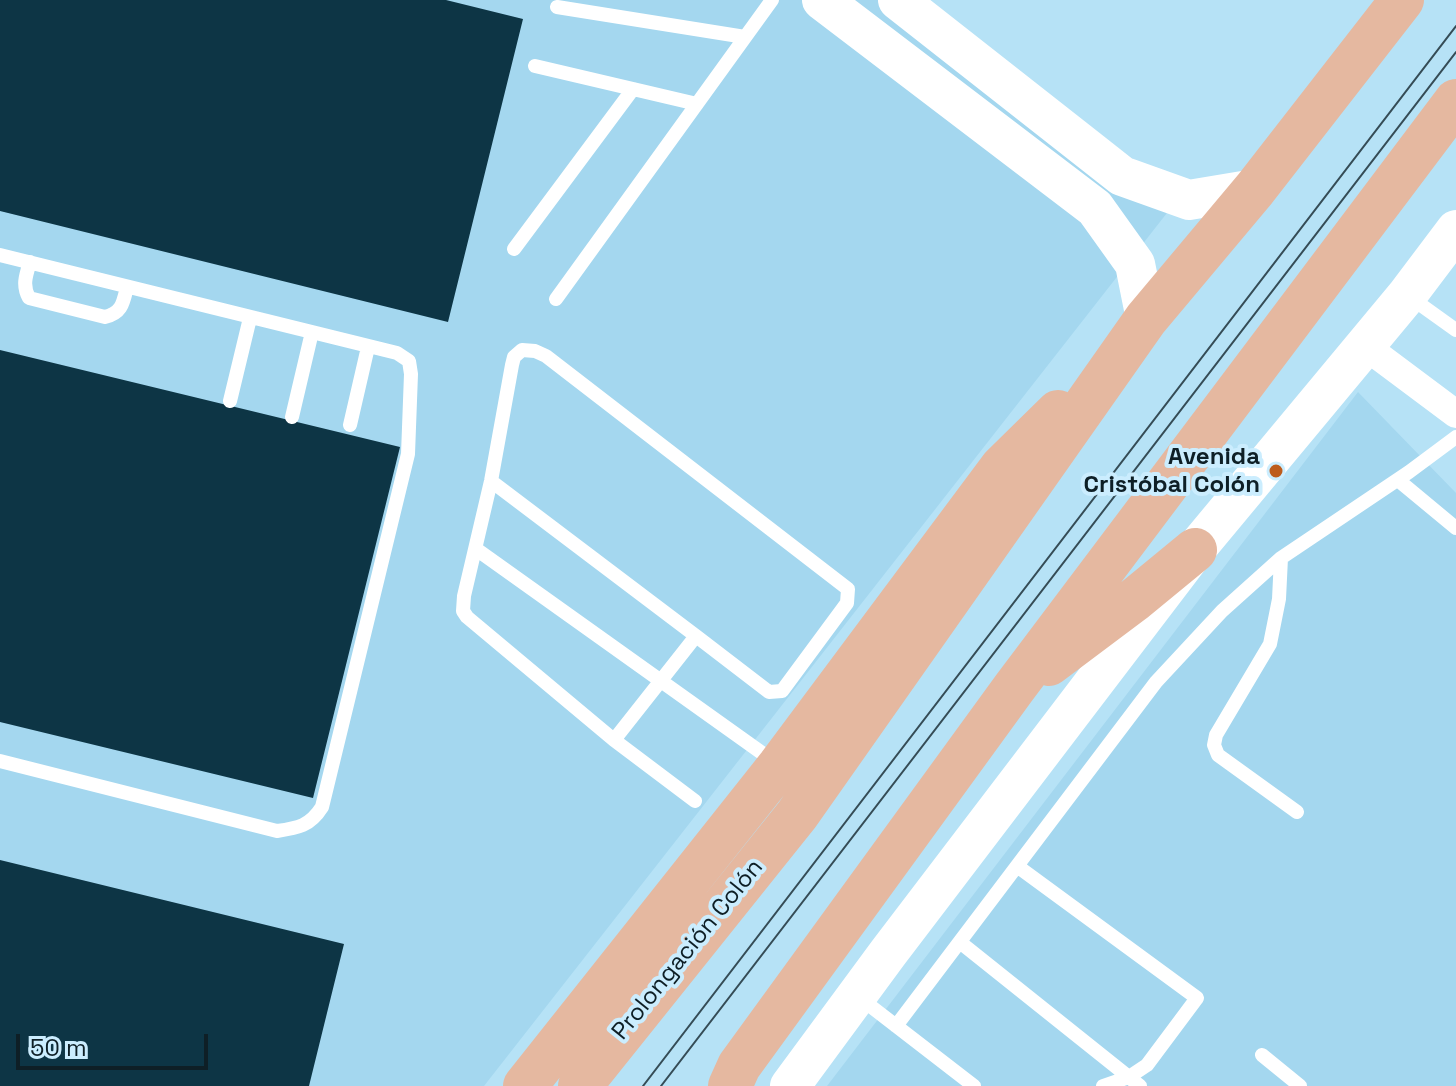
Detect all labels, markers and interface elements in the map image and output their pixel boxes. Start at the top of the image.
place label: Avenida Cristóbal Colón [1083,443,1260,499]
marker: Avenida Cristóbal Colón [1267,462,1285,480]
street label: Prolongación Colón [606,854,770,1046]
scale bar [20,1018,212,1068]
text: 50 m [30,1032,87,1063]

